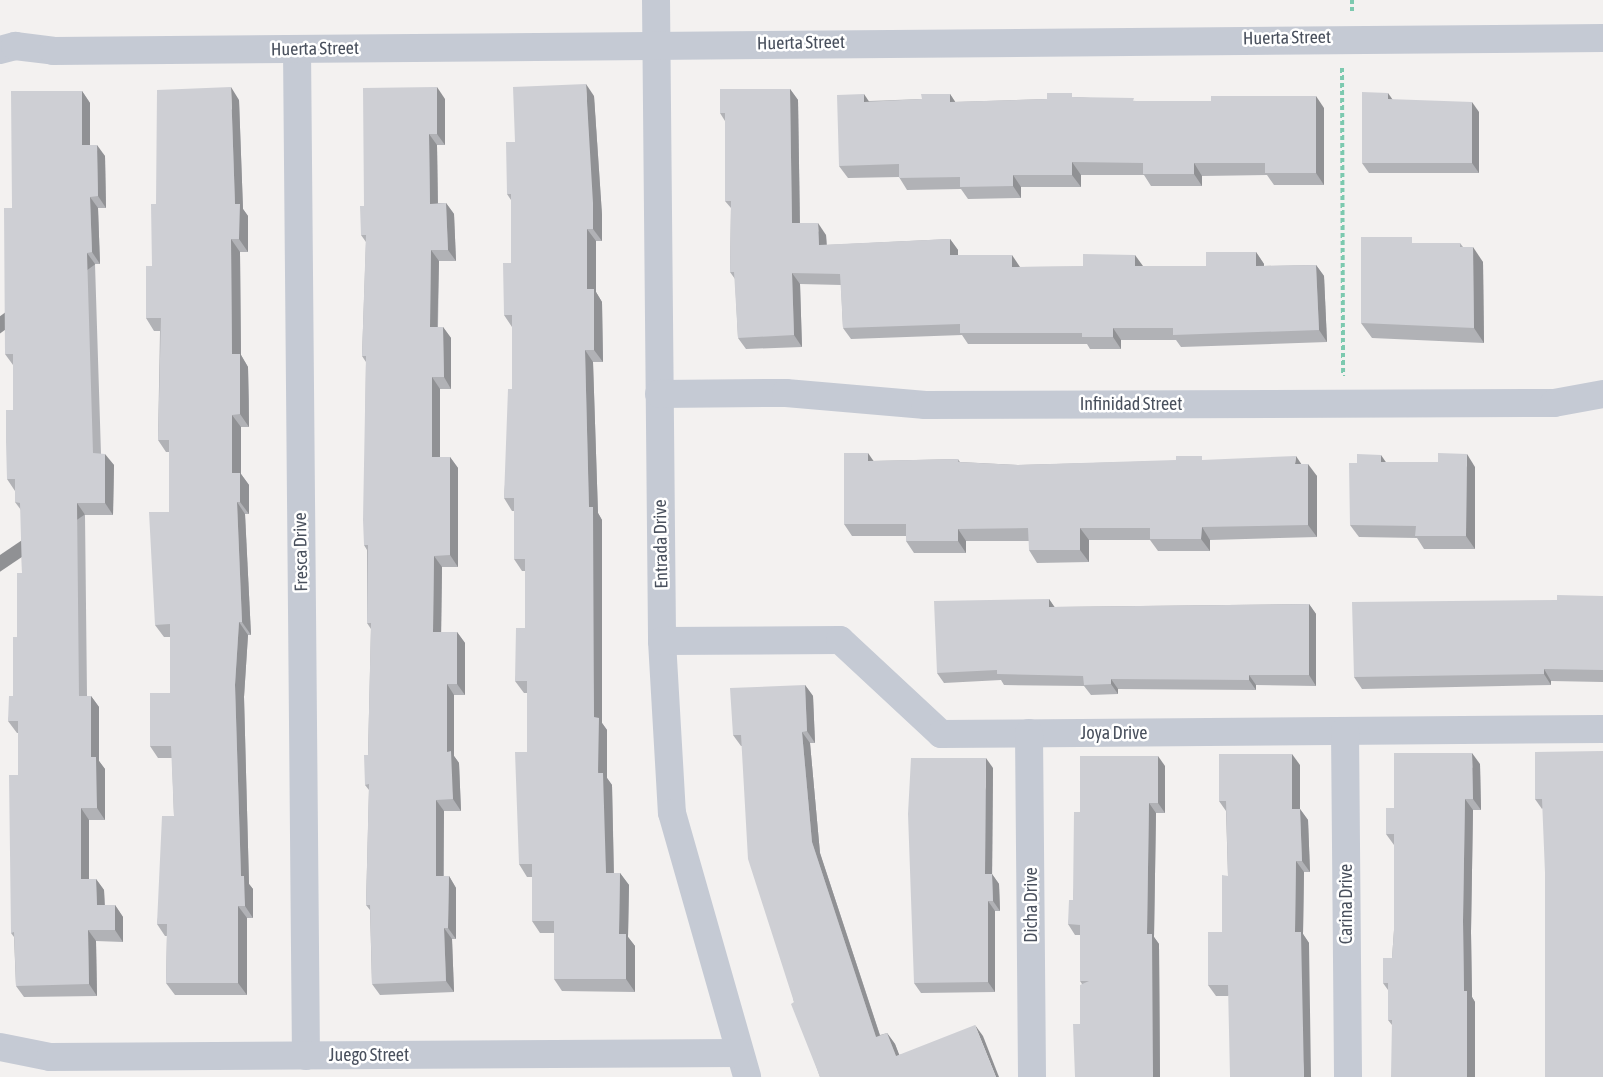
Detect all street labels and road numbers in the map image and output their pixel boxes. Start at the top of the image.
street label: Huerta Street [1243,26,1331,50]
street label: Huerta Street [757,31,845,55]
street label: Huerta Street [271,37,359,61]
street label: Infinidad Street [1080,393,1182,415]
street label: Entrada Drive [649,499,673,589]
street label: Fresca Drive [290,512,312,592]
street label: Joya Drive [1080,722,1148,744]
street label: Carina Drive [1335,864,1357,944]
street label: Dicha Drive [1020,867,1042,943]
street label: Juego Street [329,1044,409,1066]

